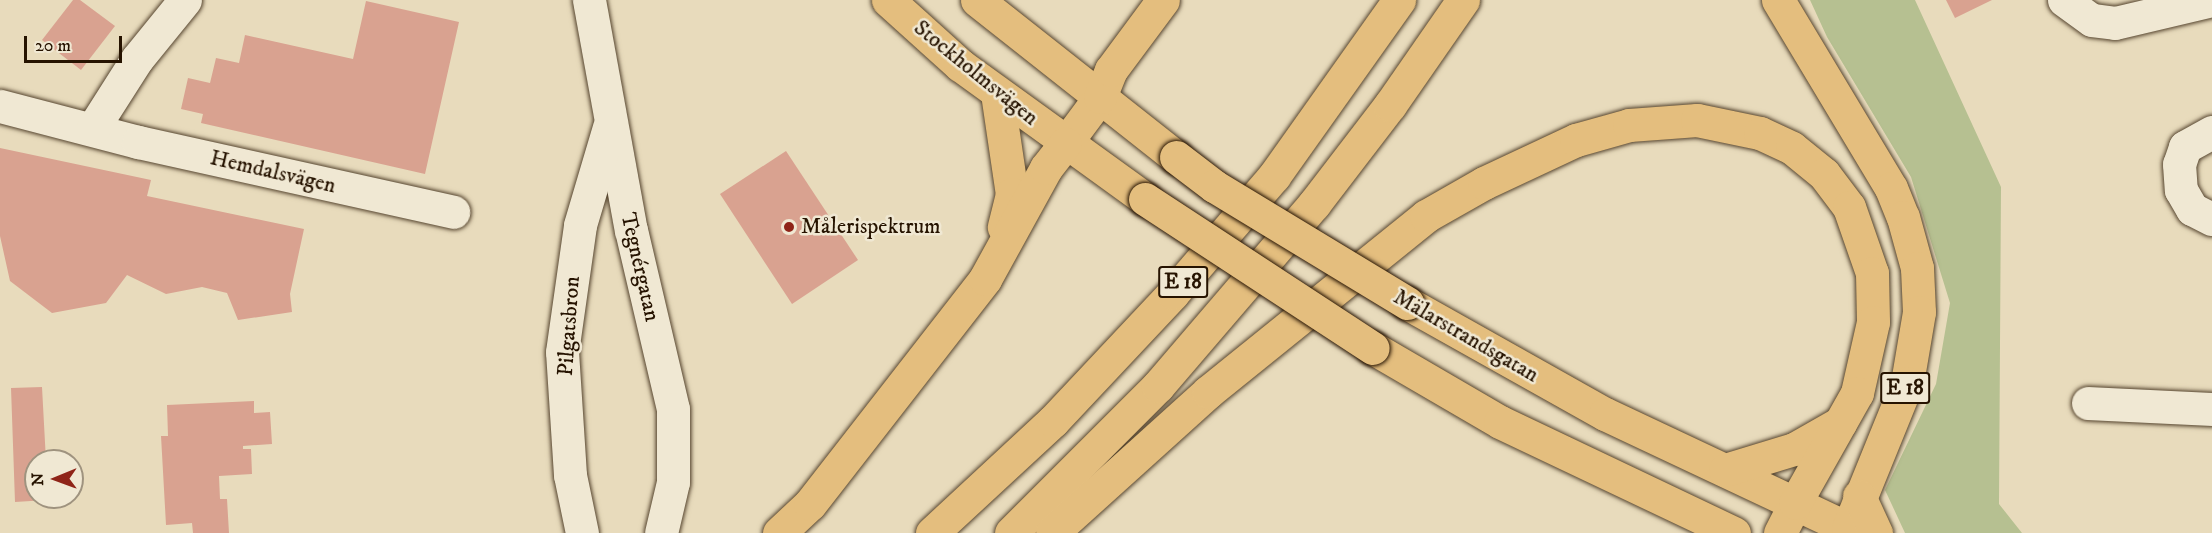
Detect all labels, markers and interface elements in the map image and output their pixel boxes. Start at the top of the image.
street label: Stockholmsvägen [908,15,1044,131]
scale bar [27,24,124,62]
text: 20 m [35,35,71,57]
street label: Hemdalsvägen [208,145,338,199]
street label: Tegnérgatan [615,210,665,324]
place label: Målerispektrum [801,214,941,240]
marker: Målerispektrum [782,220,796,234]
road number: E 18 [1158,264,1208,300]
street label: Pilgatsbron [552,275,586,377]
street label: Mälarstrandsgatan [1389,284,1543,388]
road number: E 18 [1880,370,1930,406]
north arrow [24,449,84,509]
text: N [28,473,48,486]

